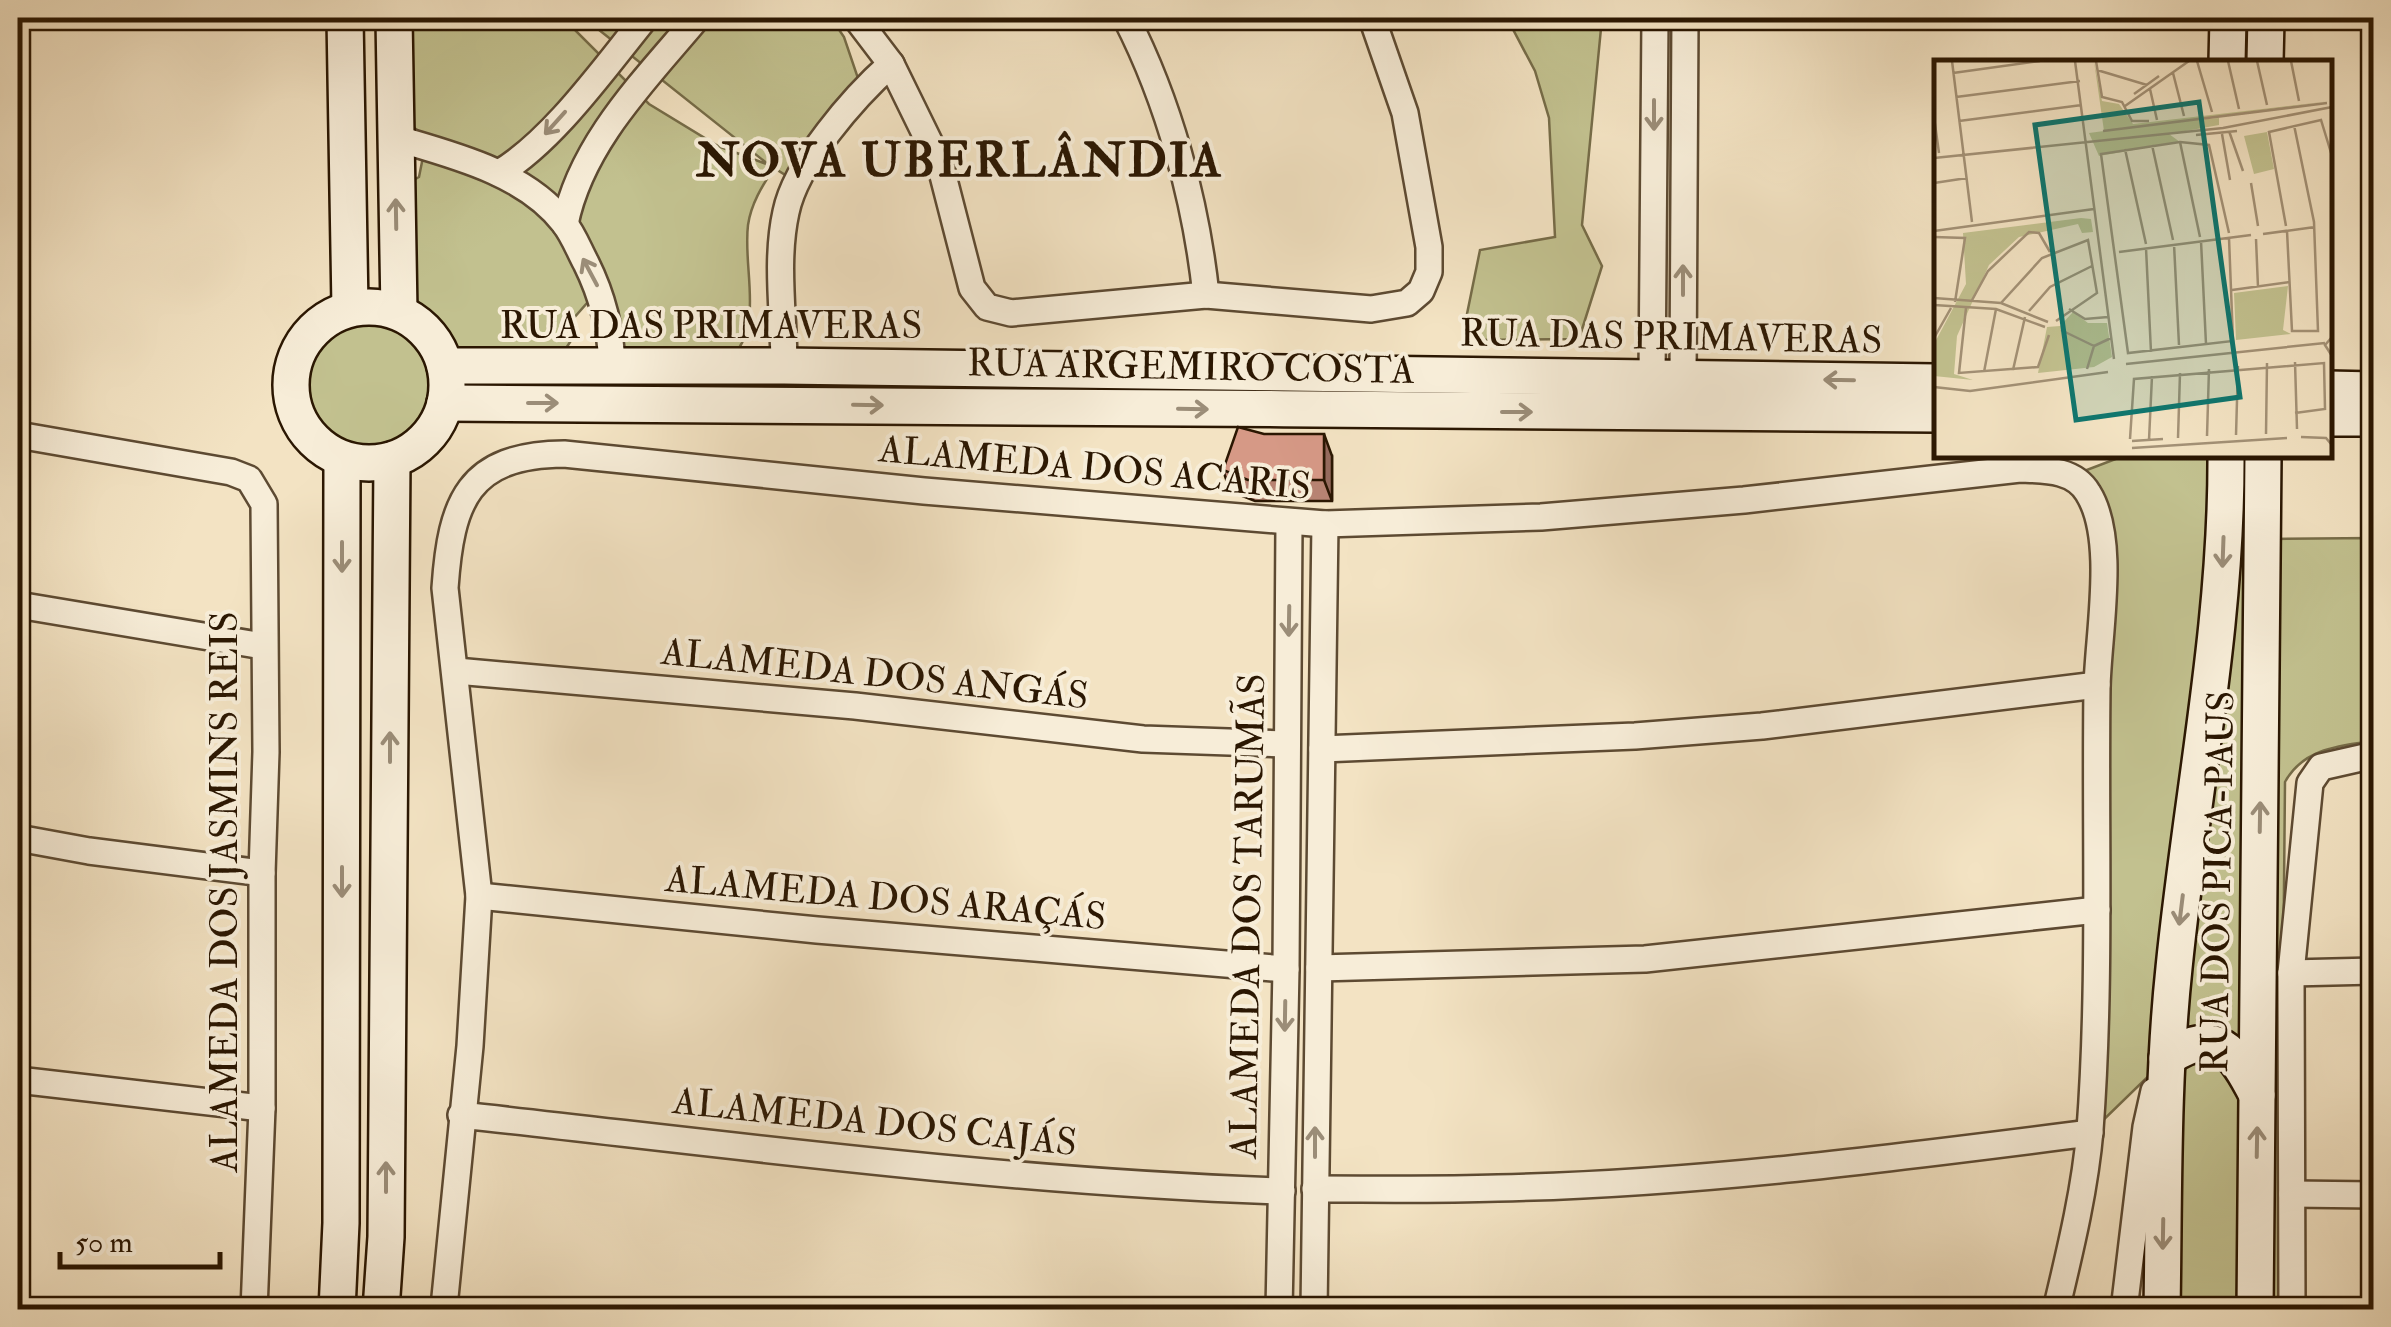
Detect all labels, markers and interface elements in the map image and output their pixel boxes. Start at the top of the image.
inset map [1934,60,2331,458]
one-way arrow [1644,98,1664,130]
one-way arrow [544,110,567,135]
district label: NOVA UBERLÂNDIA [695,130,1224,191]
one-way arrow [386,199,406,232]
one-way arrow [580,258,599,288]
one-way arrow [1674,264,1692,296]
street label: RUA DAS PRIMAVERAS [500,302,922,350]
street label: RUA DAS PRIMAVERAS [1459,309,1883,365]
street label: RUA ARGEMIRO COSTA [967,339,1415,395]
one-way arrow [1823,371,1855,390]
one-way arrow [526,394,558,412]
one-way arrow [851,395,883,414]
one-way arrow [1176,400,1208,418]
one-way arrow [1500,402,1533,422]
street label: ALAMEDA DOS ACARIS [876,425,1313,511]
one-way arrow [2213,536,2232,568]
one-way arrow [333,540,352,572]
one-way arrow [1279,604,1298,636]
street label: ALAMEDA DOS JASMINS REIS [201,611,249,1174]
street label: ALAMEDA DOS ANGÁS [658,628,1091,720]
street label: ALAMEDA DOS TARUMÃS [1220,673,1276,1160]
street label: RUA DOS PICA-PAUS [2191,690,2245,1074]
one-way arrow [380,732,400,764]
one-way arrow [2250,802,2270,834]
street label: ALAMEDA DOS ARAÇÁS [663,855,1108,941]
one-way arrow [332,864,352,897]
one-way arrow [2171,893,2190,926]
one-way arrow [1276,999,1295,1031]
street label: ALAMEDA DOS CAJÁS [669,1077,1079,1167]
one-way arrow [1306,1127,1324,1160]
one-way arrow [2248,1127,2266,1160]
one-way arrow [377,1162,396,1194]
scale bar [60,1207,220,1269]
one-way arrow [2154,1218,2173,1250]
text: 50 m [75,1224,133,1261]

